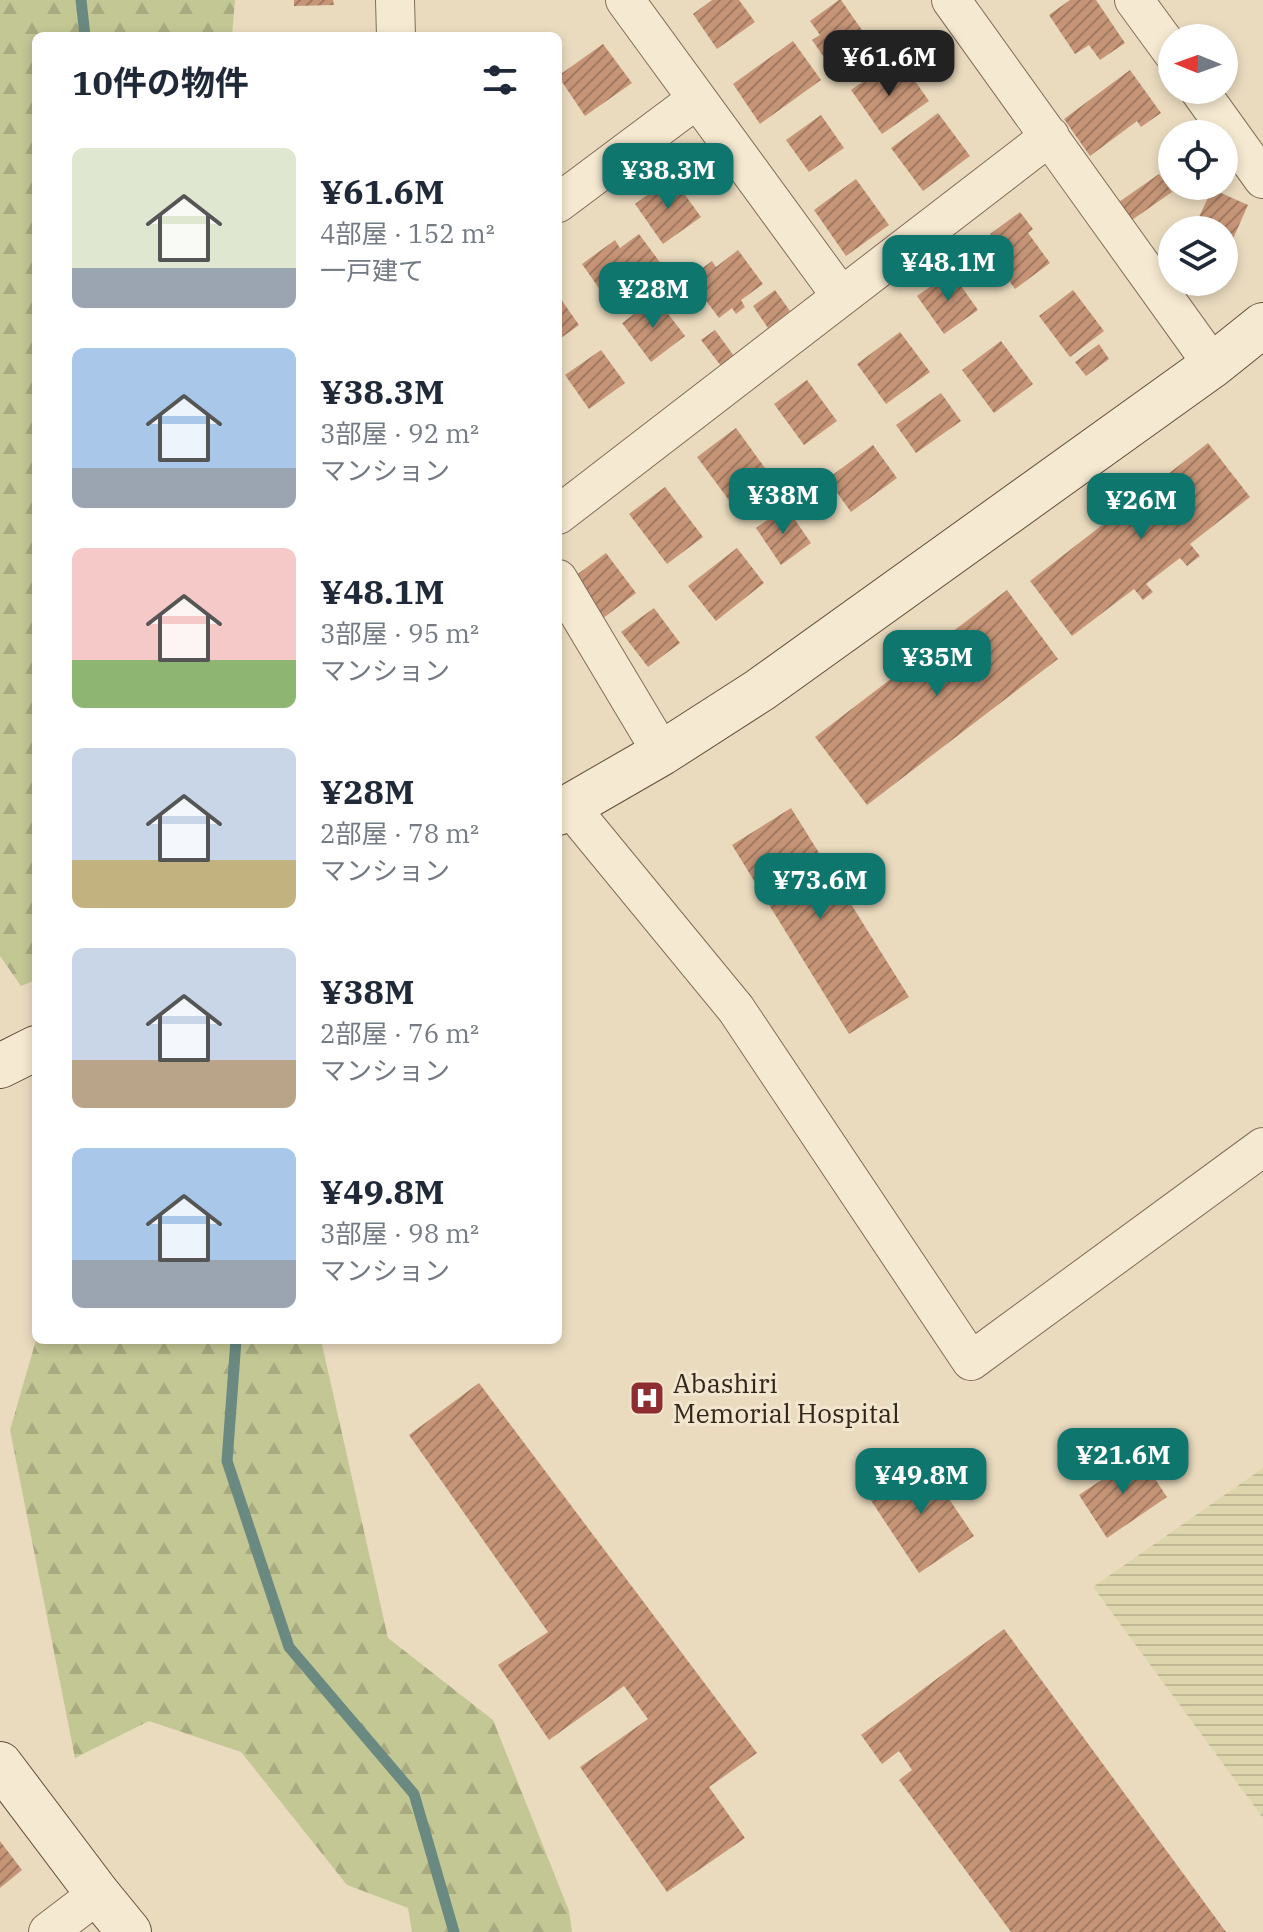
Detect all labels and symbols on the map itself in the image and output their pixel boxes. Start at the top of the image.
north arrow [1158,24,1238,104]
pin: ¥61.6M [824,30,954,98]
pin: ¥38.3M [603,143,733,211]
pin: ¥48.1M [883,235,1013,303]
pin: ¥28M [606,262,700,330]
pin: ¥38M [736,468,830,536]
pin: ¥26M [1094,473,1188,541]
pin: ¥35M [890,630,984,698]
pin: ¥73.6M [755,853,885,921]
place label: Abashiri Memorial Hospital [673,1366,900,1430]
hospital icon: Abashiri Memorial Hospital [628,1379,666,1417]
pin: ¥21.6M [1058,1428,1188,1496]
pin: ¥49.8M [856,1448,986,1516]

